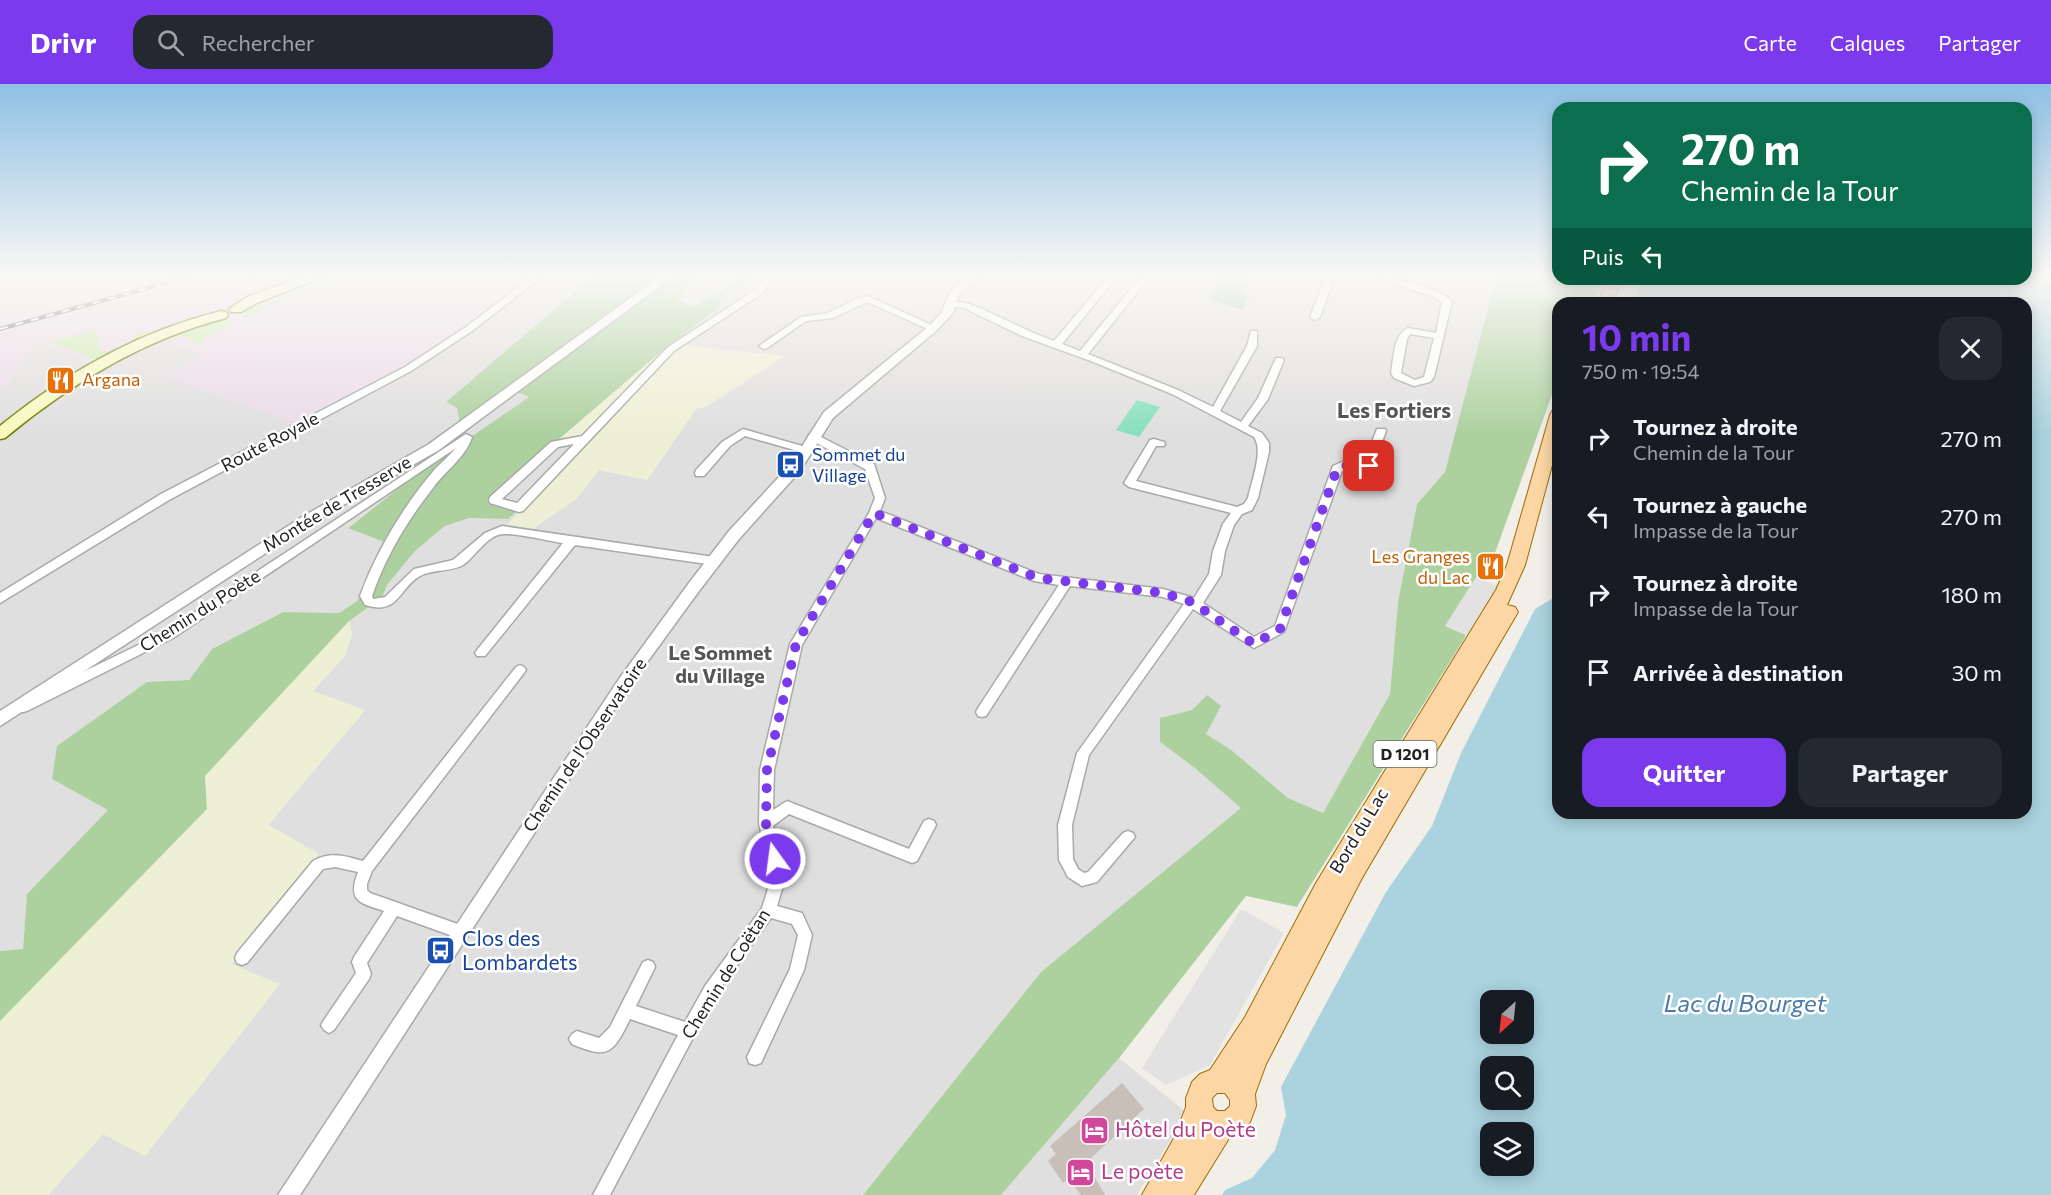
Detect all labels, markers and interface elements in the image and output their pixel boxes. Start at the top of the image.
search box [133,15,553,69]
text: Drivr [30,25,97,59]
icon: search [154,26,187,59]
text: Rechercher [202,29,315,56]
text: Carte [1744,30,1797,55]
text: Calques [1830,30,1905,55]
text: Partager [1938,30,2021,55]
text: 270 m [1681,122,1800,174]
icon: right [1582,126,1660,204]
text: Chemin de la Tour [1681,174,1899,207]
icon: left [1636,240,1669,273]
text: Puis [1582,243,1624,270]
text: 10 min [1582,314,1691,358]
button: close [1939,317,2002,380]
text: 750 m · 19:54 [1582,359,1700,383]
restaurant icon: Argana [45,364,77,396]
place label: Argana [82,368,140,390]
district label: Les Fortiers [1337,397,1451,422]
street label: Route Royale [217,406,322,476]
text: Tournez à droite [1633,413,1798,440]
icon: right [1582,422,1615,455]
text: 270 m [1941,425,2002,452]
pin [1343,440,1394,491]
text: Chemin de la Tour [1633,440,1794,464]
place label: Sommet du Village [812,443,905,486]
bus stop icon: Sommet du Village [775,449,807,481]
icon: arrive [1352,449,1385,482]
street label: Montée de Tresserve [258,450,415,556]
text: Tournez à gauche [1633,491,1807,518]
icon: left [1582,500,1615,533]
text: 270 m [1941,503,2002,530]
text: Impasse de la Tour [1633,518,1799,542]
place label: Les Granges du Lac [1371,545,1470,588]
restaurant icon: Les Granges du Lac [1475,551,1507,583]
street label: Chemin du Poète [135,564,264,656]
text: Tournez à droite [1633,569,1798,596]
icon: right [1582,578,1615,611]
text: 180 m [1941,581,2002,608]
text: Impasse de la Tour [1633,596,1799,620]
district label: Le Sommet du Village [668,640,772,687]
street label: Chemin de l'Observatoire [518,653,651,836]
icon: arrive [1582,656,1615,689]
text: Arrivée à destination [1633,659,1843,686]
text: 30 m [1952,659,2002,686]
button: Quitter [1582,738,1786,807]
button: Partager [1798,738,2002,807]
road number: D 1201 [1374,741,1436,767]
street label: Bord du Lac [1324,784,1392,877]
position arrow [743,827,807,891]
street label: Chemin de Coëtan [676,904,774,1043]
place label: Clos des Lombardets [462,925,578,974]
bus stop icon: Clos des Lombardets [425,935,457,967]
water label: Lac du Bourget [1664,988,1827,1017]
north arrow [1480,990,1534,1044]
map controls [1480,990,1534,1176]
button: search [1480,1056,1534,1110]
hotel icon: Hôtel du Poète [1078,1114,1110,1146]
place label: Hôtel du Poète [1115,1116,1256,1141]
button: layers [1480,1122,1534,1176]
hotel icon: Le poète [1064,1156,1096,1188]
place label: Le poète [1101,1158,1184,1183]

